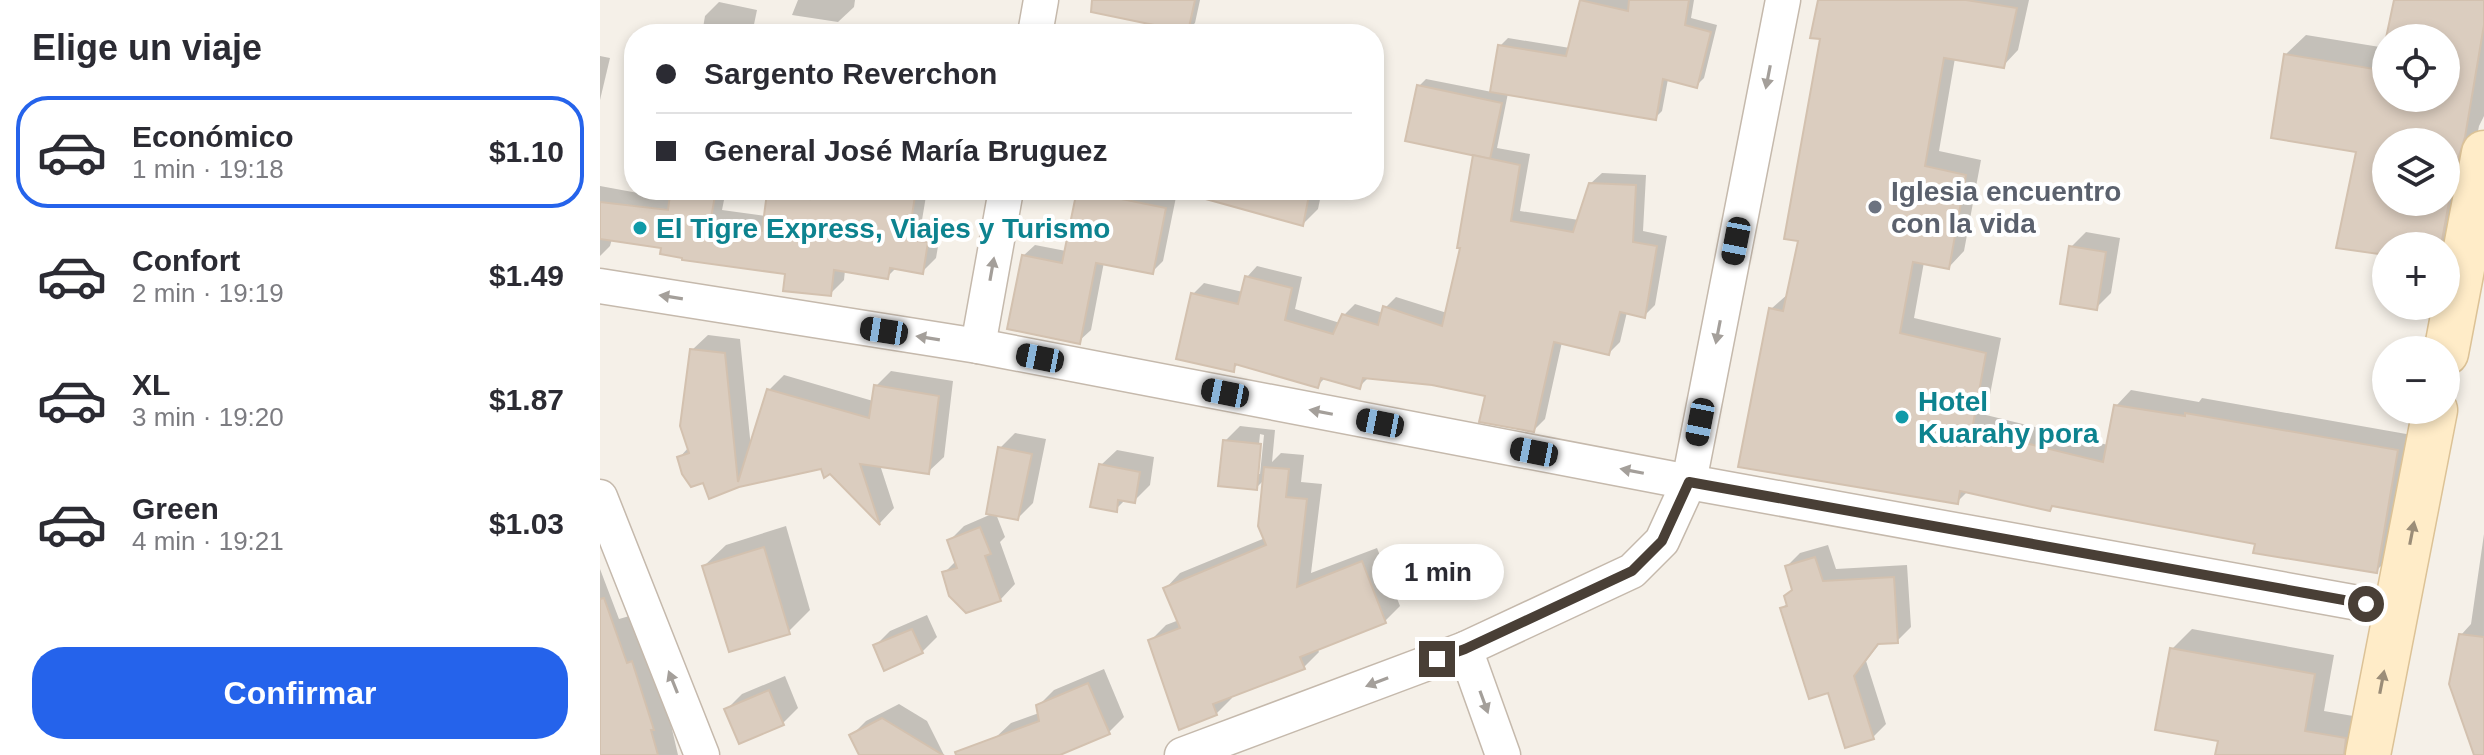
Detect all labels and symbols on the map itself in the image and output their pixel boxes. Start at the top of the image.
one-way arrow [1761,64,1774,89]
place label: Iglesia encuentro con la vida [1891,176,2121,239]
marker: Iglesia encuentro con la vida [1866,198,1884,216]
place label: El Tigre Express, Viajes y Turismo [656,213,1110,244]
car [1720,215,1752,267]
marker: El Tigre Express, Viajes y Turismo [631,219,649,237]
one-way arrow [987,256,999,281]
one-way arrow [658,291,683,303]
car [858,315,910,347]
one-way arrow [1711,319,1724,344]
one-way arrow [915,331,940,344]
car [1014,342,1066,374]
car [1199,377,1251,409]
place label: Hotel Kuarahy pora [1918,386,2099,449]
car [1684,396,1716,448]
one-way arrow [1308,405,1333,417]
car [1354,407,1406,439]
marker: Hotel Kuarahy pora [1893,408,1911,426]
car [1508,436,1560,468]
one-way arrow [1619,464,1644,477]
one-way arrow [2406,521,2418,546]
callout: 1 min [1371,543,1503,599]
route start [2348,586,2384,622]
route end [1419,641,1455,677]
one-way arrow [667,670,680,694]
one-way arrow [2377,670,2389,695]
one-way arrow [1365,676,1389,689]
one-way arrow [1479,690,1491,714]

